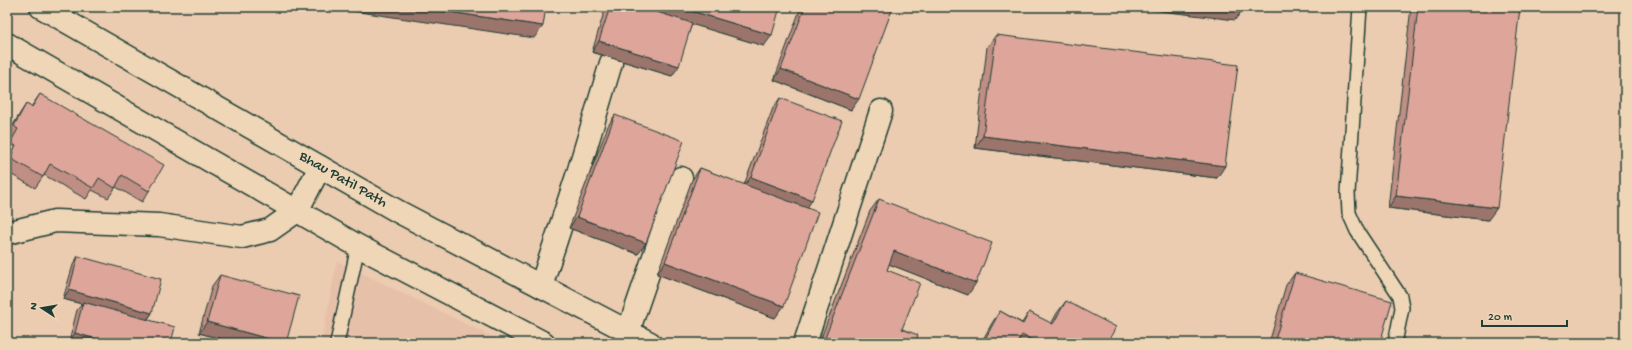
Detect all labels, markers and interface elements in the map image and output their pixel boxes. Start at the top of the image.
street label: Bhau Patil Path [295,147,390,212]
north arrow [22,288,62,328]
text: N [28,302,41,311]
scale bar [1482,302,1567,328]
text: 20 m [1488,311,1513,325]

